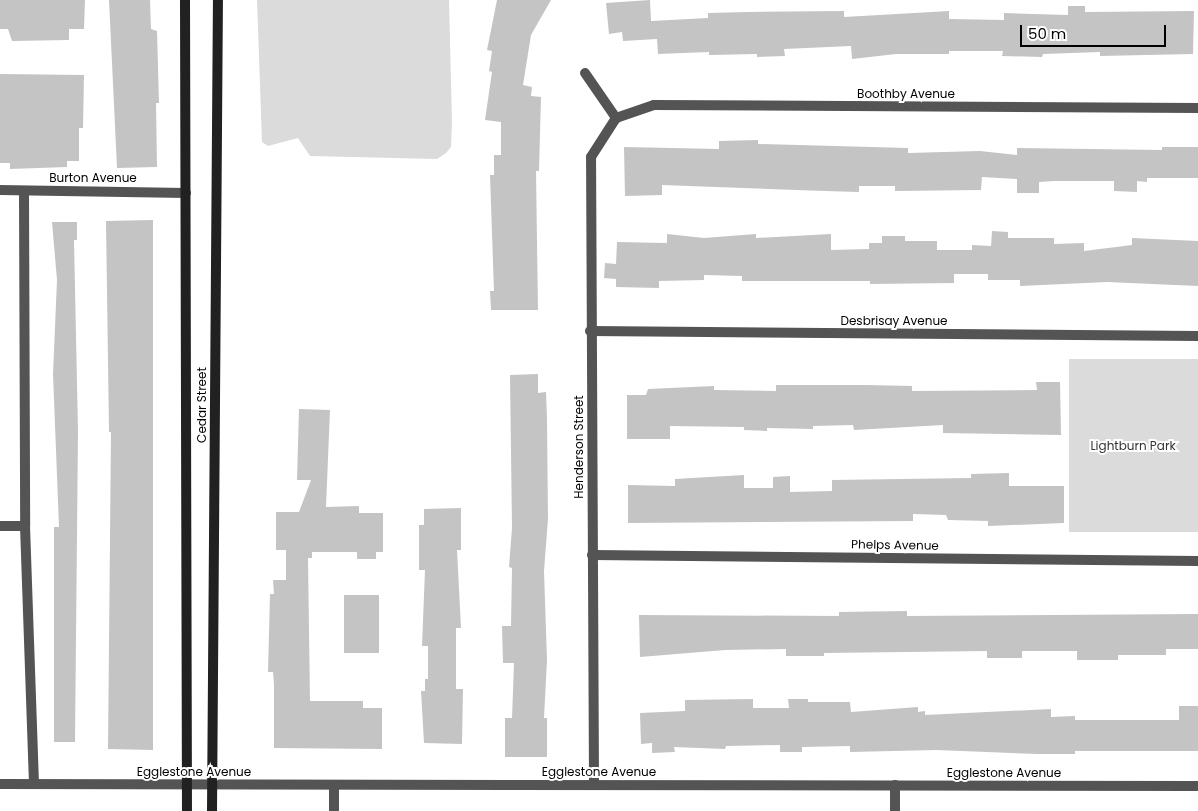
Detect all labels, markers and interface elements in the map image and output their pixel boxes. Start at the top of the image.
scale bar [1023,15,1169,47]
text: 50 m [1028,23,1066,44]
street label: Boothby Avenue [857,87,955,101]
street label: Burton Avenue [49,171,137,185]
street label: Desbrisay Avenue [840,314,948,328]
street label: Cedar Street [195,367,209,443]
street label: Henderson Street [572,395,586,499]
park label: Lightburn Park [1090,439,1176,453]
street label: Phelps Avenue [851,537,939,553]
street label: Egglestone Avenue [137,765,251,779]
street label: Egglestone Avenue [542,765,656,779]
street label: Egglestone Avenue [947,766,1061,780]

